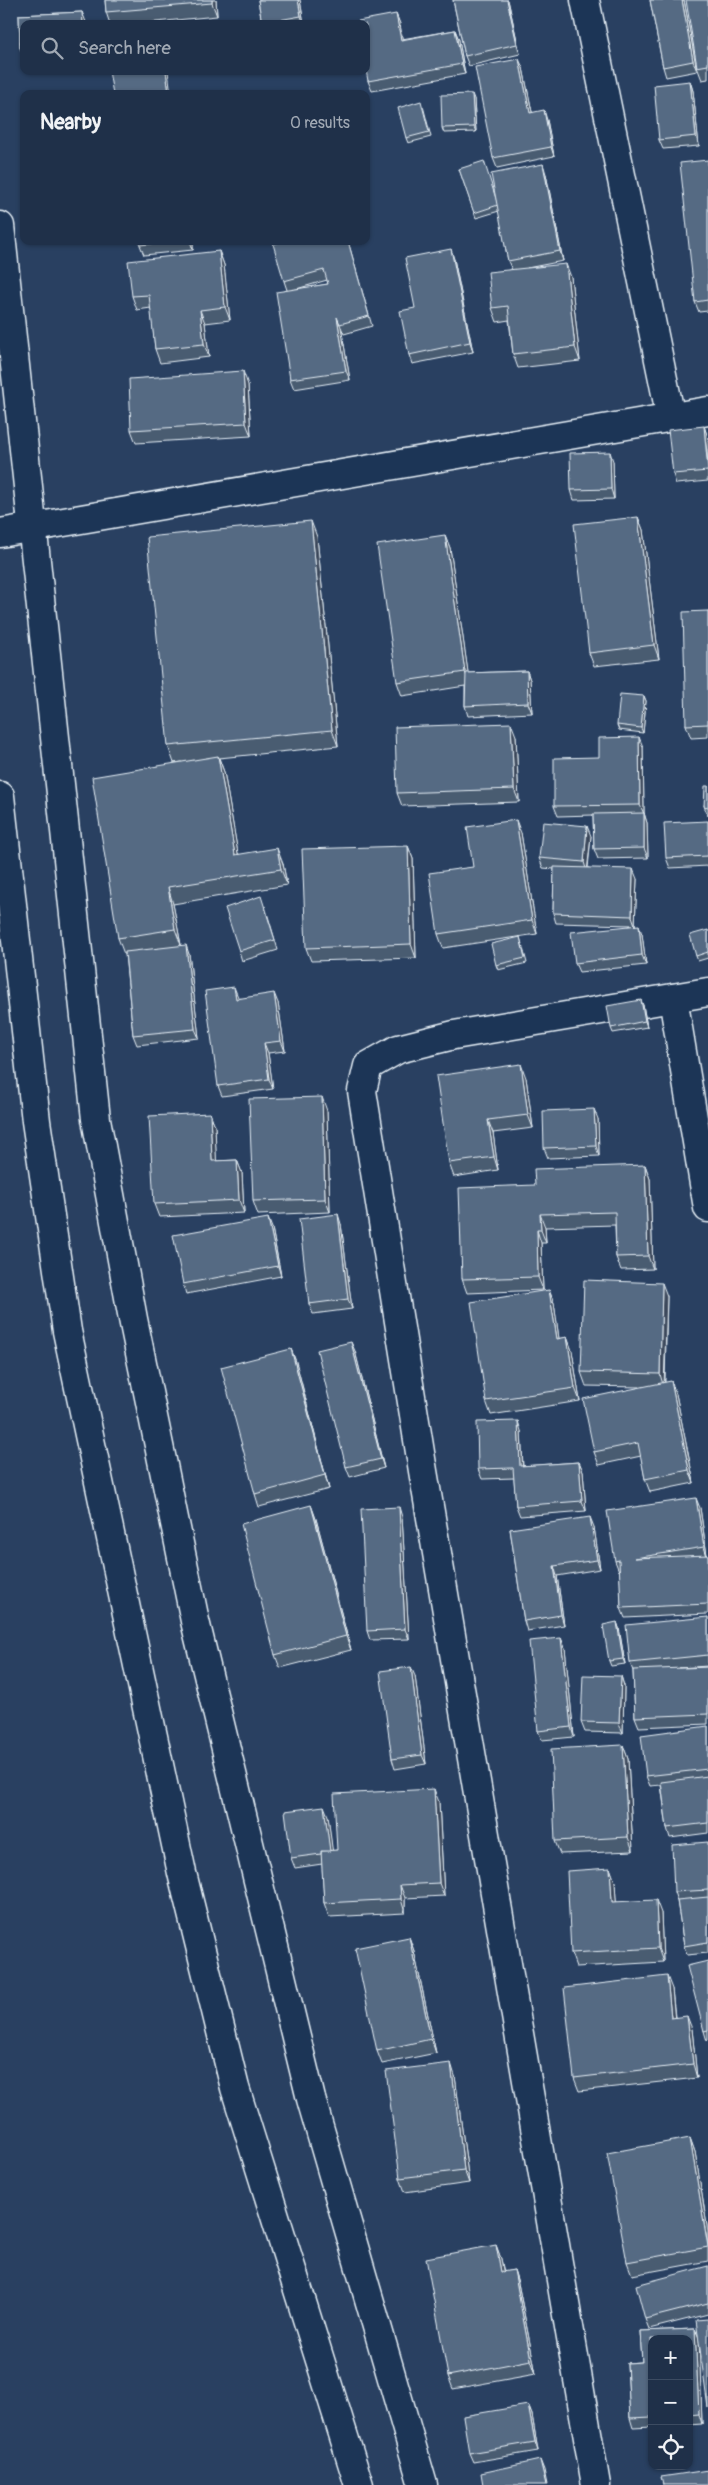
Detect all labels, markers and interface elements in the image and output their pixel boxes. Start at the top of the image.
search box [20,20,370,75]
icon: search [38,34,66,62]
text: Search here [78,36,171,60]
text: Nearby [40,109,101,136]
text: 0 results [290,113,350,133]
map controls [648,2335,693,2470]
button: + [648,2335,693,2380]
button: − [648,2380,693,2425]
button: locate [648,2425,693,2470]

